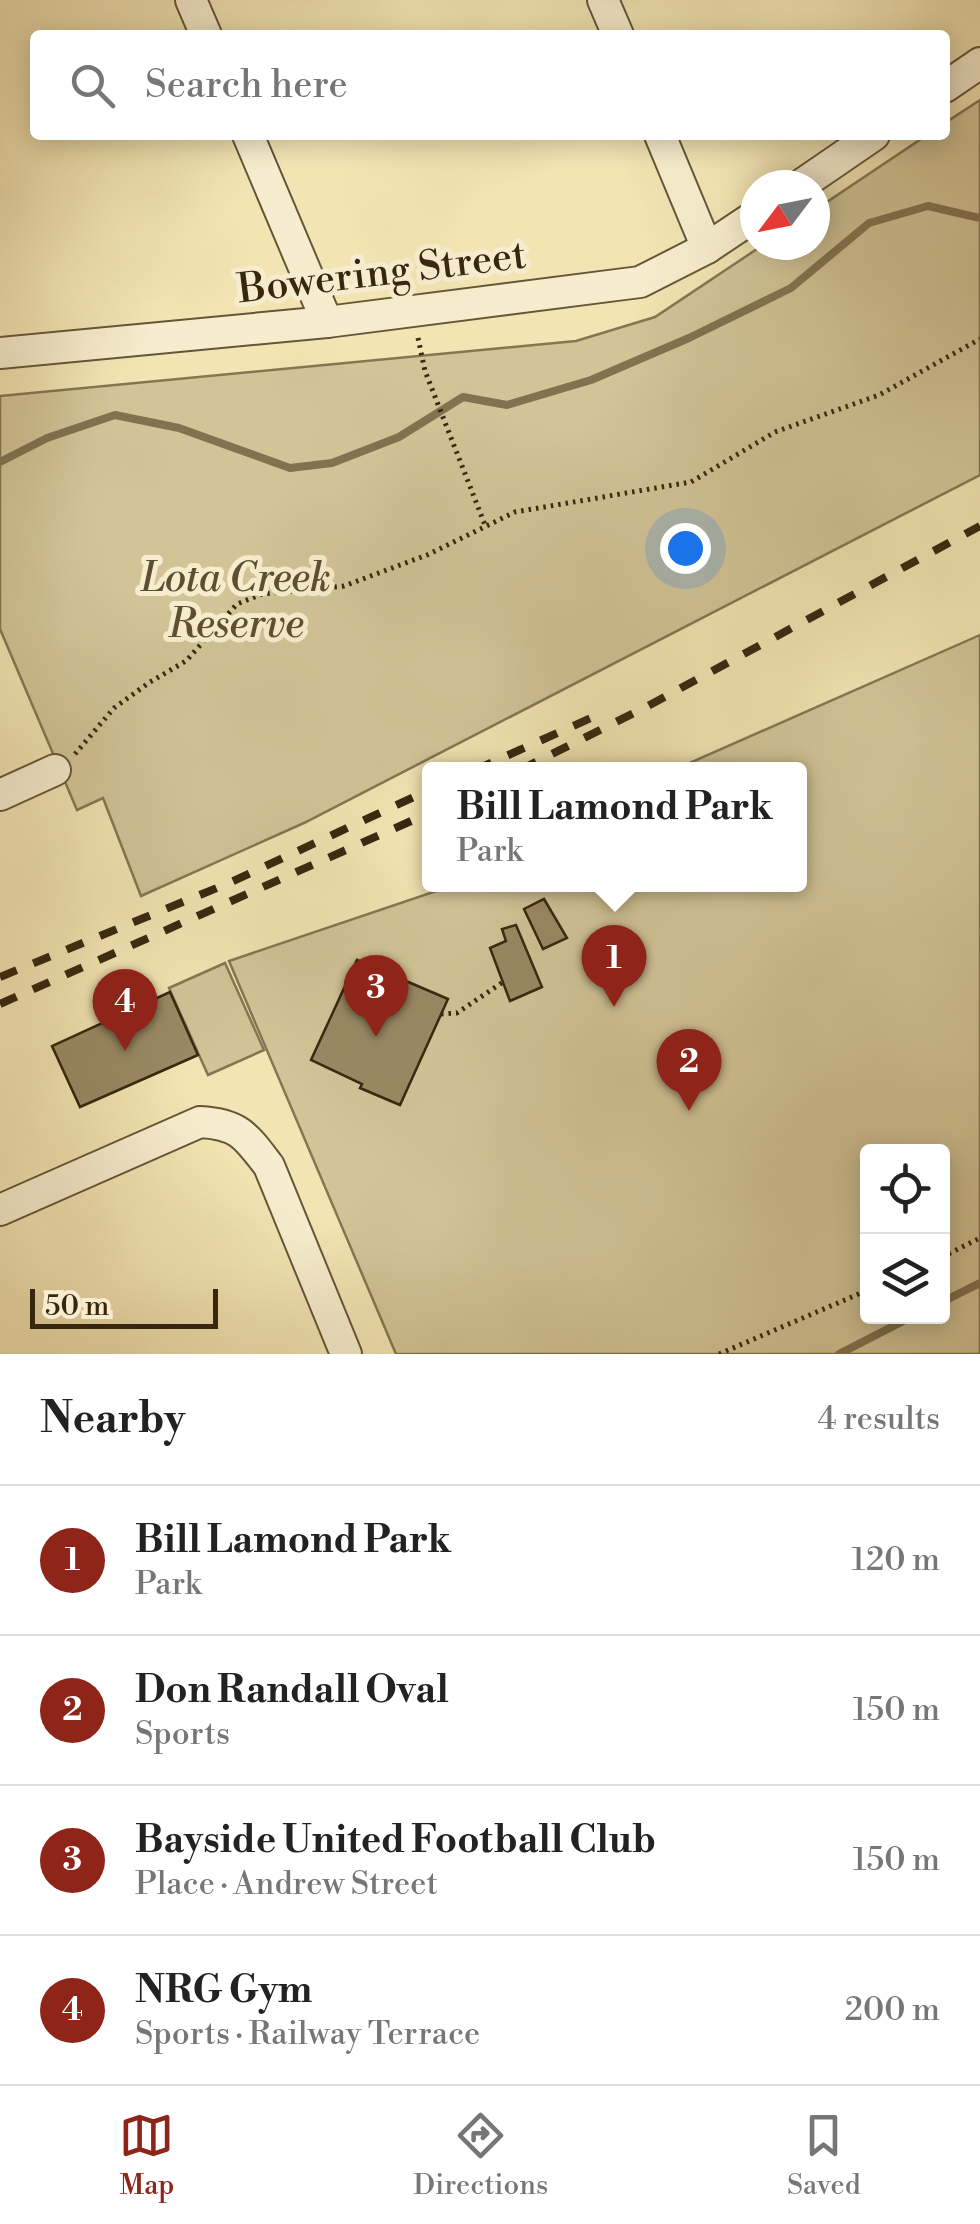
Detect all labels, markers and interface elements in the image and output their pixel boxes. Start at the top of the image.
search box [30,30,950,140]
icon: search [65,58,120,113]
text: Search here [145,62,348,109]
north arrow [740,170,830,260]
street label: Bowering Street [234,231,529,317]
your location [660,523,711,574]
park label: Lota Creek Reserve [140,554,331,650]
popup [422,762,807,892]
text: Bill Lamond Park [457,784,772,831]
text: Park [457,831,523,871]
pin: 1 [582,924,646,1007]
pin: 3 [344,954,408,1037]
pin: 4 [92,968,158,1051]
pin: 2 [656,1028,722,1111]
map controls [860,1144,950,1324]
button: locate [860,1144,950,1234]
button: layers [860,1234,950,1324]
scale bar [30,1284,218,1328]
text: 50 m [45,1289,109,1324]
text: Nearby [40,1393,185,1446]
text: 4 results [818,1399,940,1439]
text: Bill Lamond Park [135,1517,451,1564]
text: 1 [65,1540,80,1580]
text: 120 m [851,1540,940,1580]
text: Park [135,1564,202,1604]
text: Don Randall Oval [135,1667,449,1714]
text: 2 [62,1690,83,1730]
text: 150 m [853,1690,940,1730]
text: Sports [135,1714,230,1754]
text: Bayside United Football Club [135,1817,656,1864]
text: 3 [63,1840,82,1880]
text: 150 m [853,1840,940,1880]
text: Place · Andrew Street [135,1864,438,1904]
text: NRG Gym [135,1967,312,2014]
text: 4 [62,1990,83,2030]
text: 200 m [845,1990,940,2030]
text: Sports · Railway Terrace [135,2014,480,2054]
tab: Map [119,2108,174,2203]
tab: Directions [413,2108,548,2203]
tab: Saved [787,2108,861,2203]

